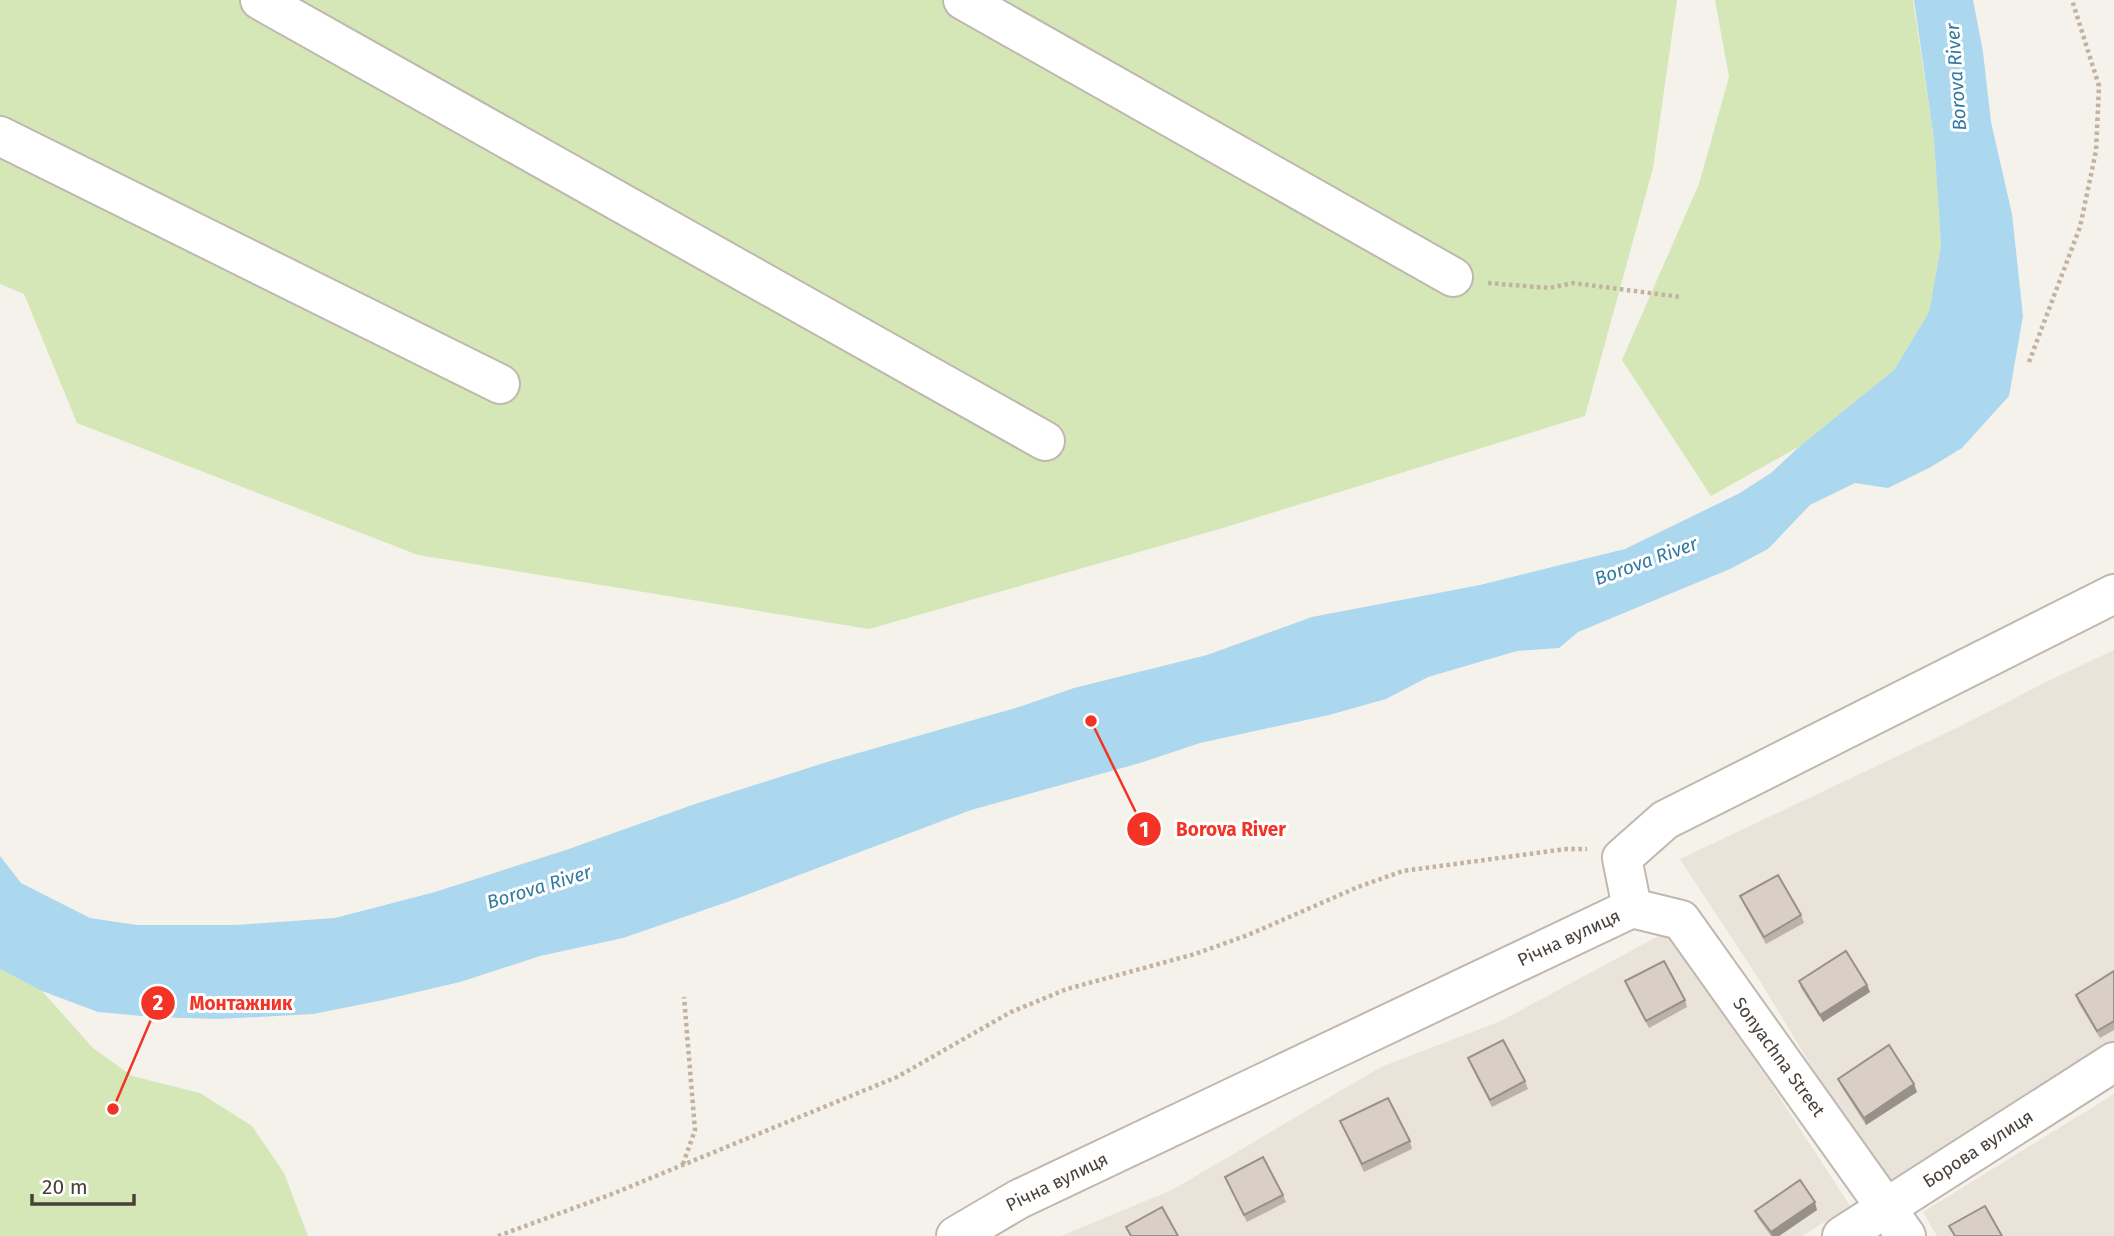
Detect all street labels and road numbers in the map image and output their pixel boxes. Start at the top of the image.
street label: Річна вулиця [1514,905,1624,971]
street label: Sonyachna Street [1728,993,1830,1121]
street label: Борова вулиця [1919,1105,2037,1193]
street label: Річна вулиця [1002,1148,1112,1216]

